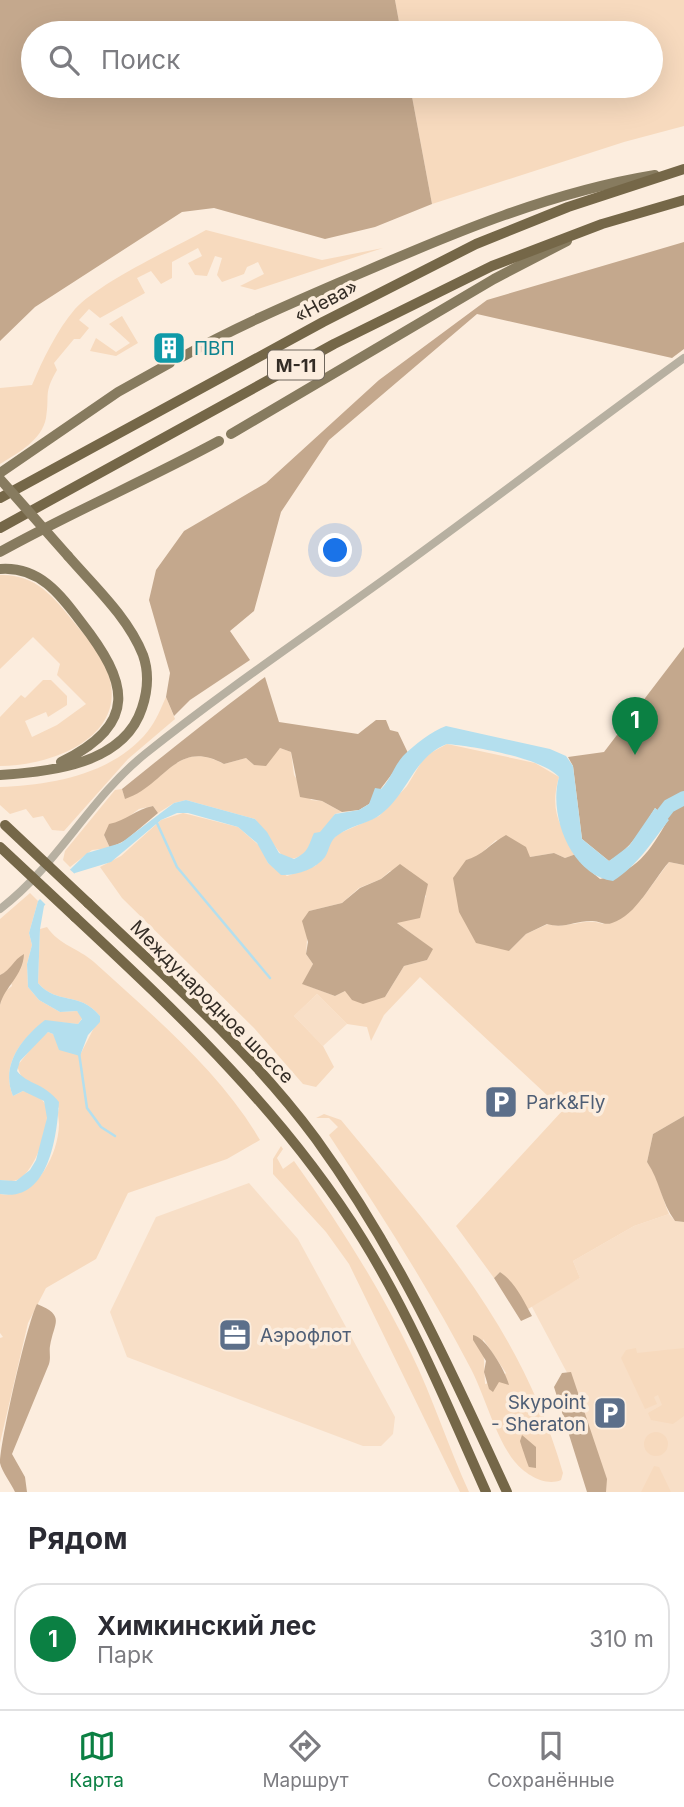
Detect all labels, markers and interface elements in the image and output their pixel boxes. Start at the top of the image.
search box [21,21,663,98]
icon: search [45,41,83,79]
text: Поиск [101,44,180,75]
street label: «Нева» [290,275,362,327]
building icon: ПВП [150,329,188,367]
place label: ПВП [194,337,235,360]
road number: М-11 [268,351,324,380]
your location [318,533,352,567]
pin: 1 [612,697,658,755]
street label: Международное шоссе [126,916,298,1088]
parking icon: Park&Fly [482,1083,520,1121]
place label: Park&Fly [526,1091,606,1114]
office icon: Аэрофлот [216,1316,254,1354]
place label: Аэрофлот [260,1324,351,1347]
place label: Skypoint - Sheraton [491,1391,586,1436]
parking icon: Skypoint - Sheraton [591,1394,629,1432]
text: Рядом [28,1520,128,1556]
text: Химкинский лес [97,1610,317,1641]
text: 1 [48,1625,58,1653]
text: 310 m [589,1625,654,1653]
text: Парк [97,1641,154,1669]
tab: Карта [69,1727,124,1792]
tab: Маршрут [262,1727,349,1792]
tab: Сохранённые [487,1727,615,1792]

